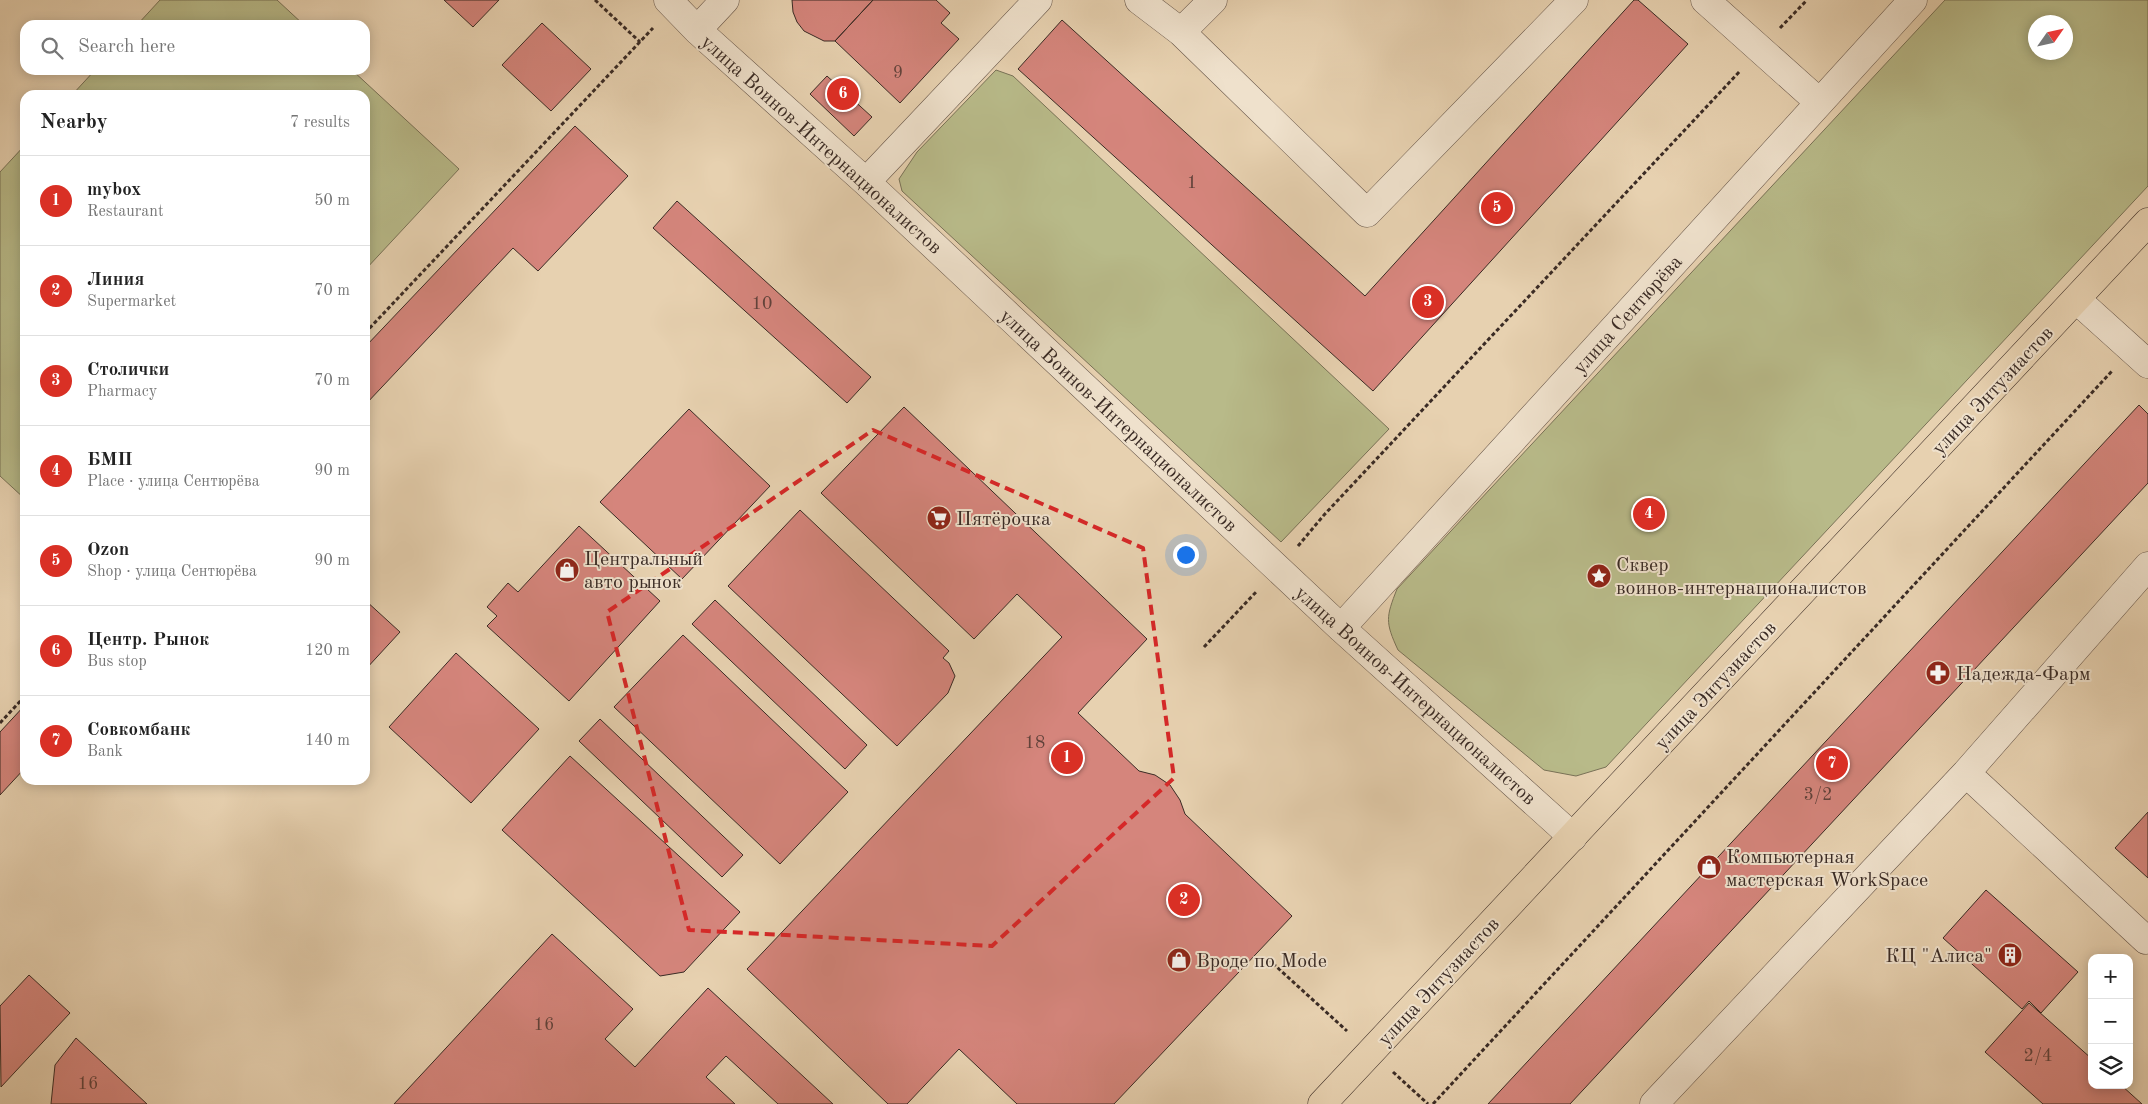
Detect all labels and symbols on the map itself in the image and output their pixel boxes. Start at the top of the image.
north arrow [2028,15,2073,60]
street label: улица Воинов-Интернационалистов [696,32,945,259]
house number: 9 [893,64,903,82]
pin: 6 [827,75,859,113]
house number: 1 [1187,174,1197,192]
pin: 5 [1481,189,1513,227]
street label: улица Сентюрёва [1570,252,1687,379]
pin: 3 [1412,283,1444,321]
house number: 10 [752,295,772,313]
street label: улица Воинов-Интернационалистов [995,306,1240,537]
street label: улица Энтузиастов [1929,323,2058,459]
pin: 4 [1633,495,1665,533]
supermarket icon: Пятёрочка [926,505,952,531]
place label: Пятёрочка [956,510,1051,530]
your location [1173,542,1199,568]
place label: Центральный авто рынок [584,550,703,593]
place label: Сквер воинов-интернационалистов [1616,556,1867,599]
shop icon: Центральный авто рынок [554,557,580,583]
place icon: Сквер воинов-интернационалистов [1586,563,1612,589]
street label: улица Воинов-Интернационалистов [1290,583,1539,810]
street label: улица Энтузиастов [1652,618,1781,754]
pharmacy icon: Надежда-Фарм [1925,660,1951,686]
place label: Надежда-Фарм [1956,665,2091,685]
house number: 18 [1025,734,1045,752]
pin: 1 [1051,739,1083,777]
pin: 7 [1816,745,1848,783]
house number: 3/2 [1804,786,1832,804]
place label: Компьютерная мастерская WorkSpace [1726,848,1928,891]
shop icon: Компьютерная мастерская WorkSpace [1696,854,1722,880]
pin: 2 [1168,881,1200,919]
street label: улица Энтузиастов [1375,914,1504,1050]
building icon: КЦ "Алиса" [1997,942,2023,968]
shop icon: Вроде по Mode [1166,947,1192,973]
place label: КЦ "Алиса" [1885,947,1992,967]
place label: Вроде по Mode [1196,952,1327,972]
house number: 16 [534,1016,554,1034]
house number: 2/4 [2024,1047,2052,1065]
house number: 16 [78,1075,98,1093]

